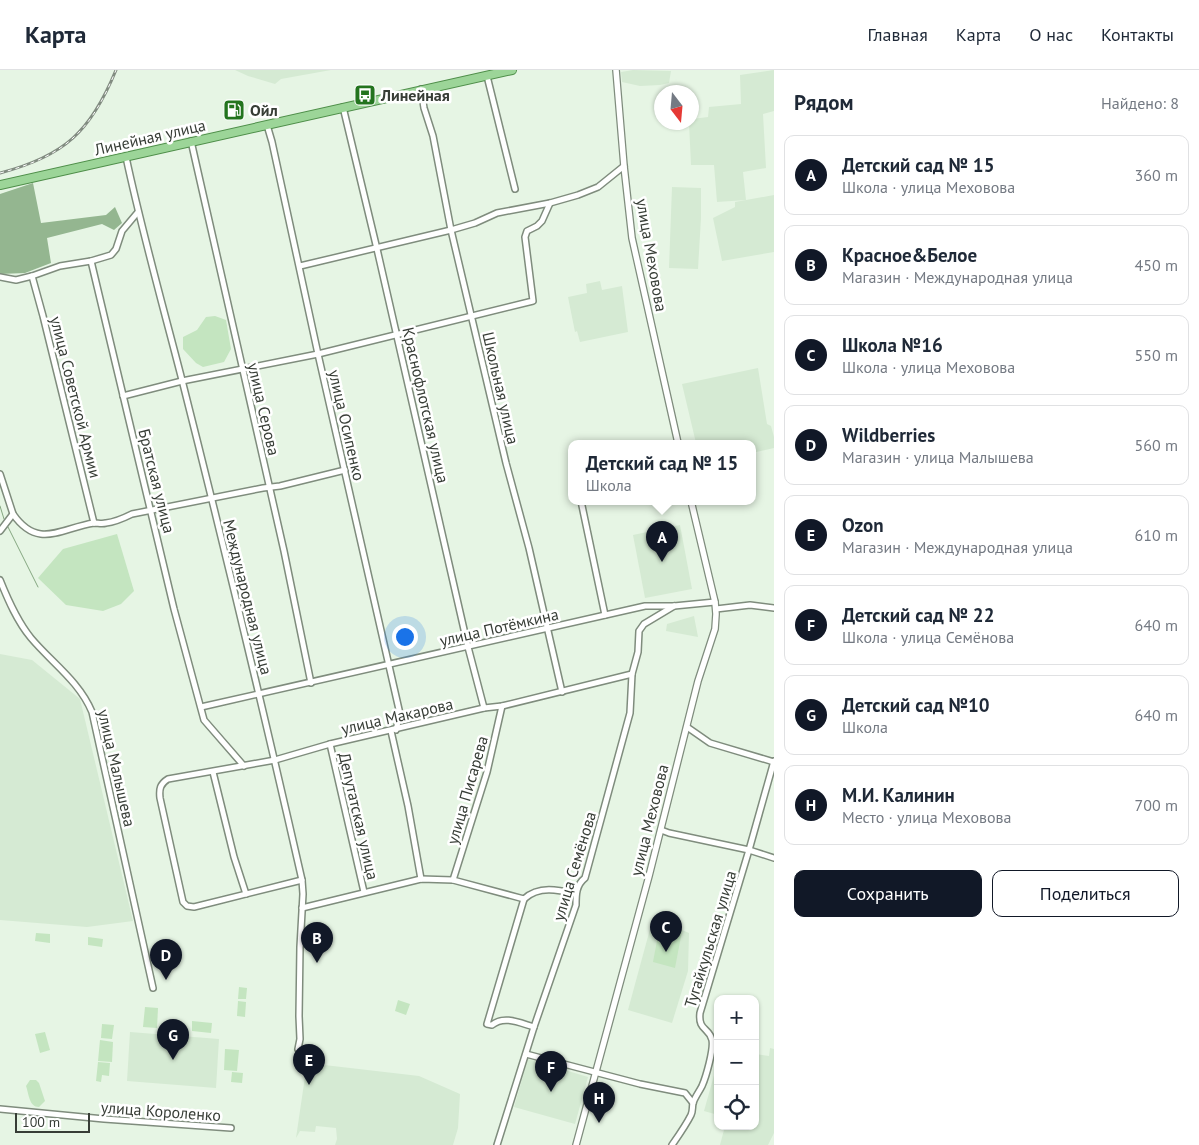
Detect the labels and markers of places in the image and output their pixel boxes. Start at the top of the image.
bus stop icon: Линейная [353,83,377,107]
place label: Линейная [380,85,450,105]
fuel station icon: Ойл [222,98,246,122]
place label: Ойл [250,100,278,120]
pin: A [646,521,678,562]
pin: C [650,911,682,952]
pin: B [301,922,333,963]
pin: D [150,939,182,980]
pin: G [157,1019,189,1060]
pin: E [293,1044,325,1085]
pin: F [535,1051,567,1092]
pin: H [583,1082,615,1123]

